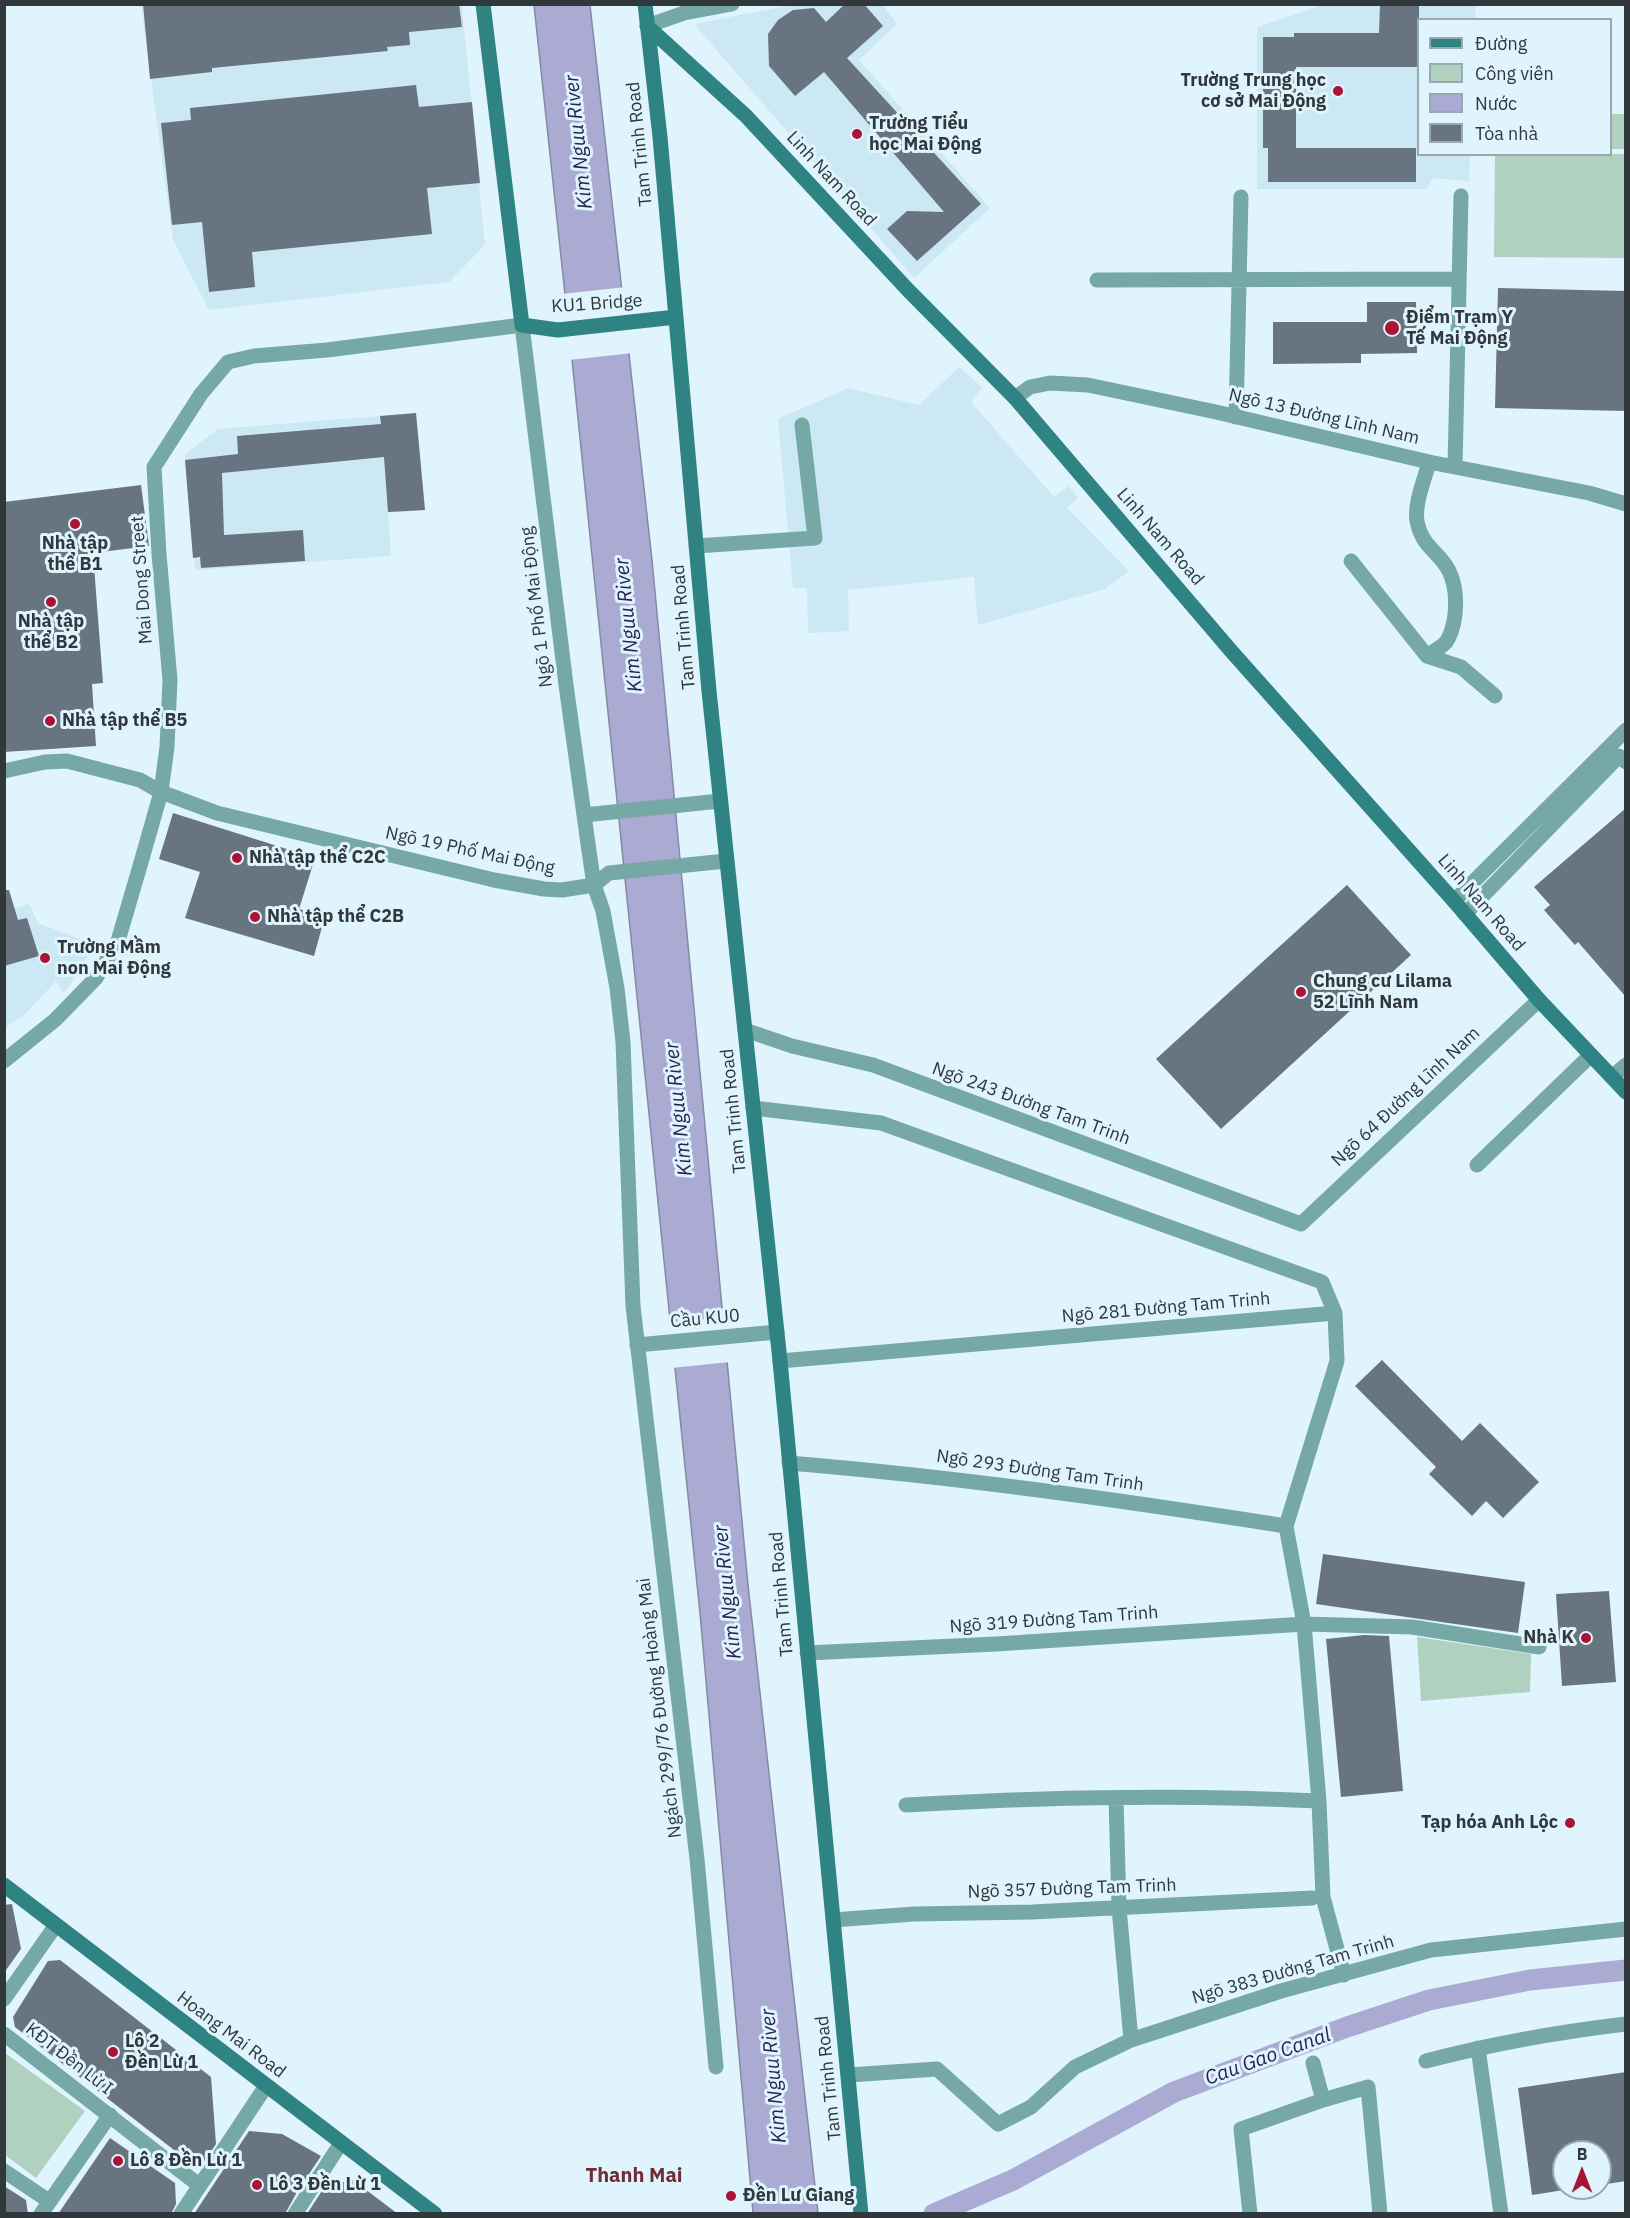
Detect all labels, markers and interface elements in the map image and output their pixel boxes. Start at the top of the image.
legend [1417,18,1612,156]
text: Đường [1475,32,1527,55]
text: Công viên [1475,62,1554,85]
place label: Trường Trung học cơ sở Mai Động [1180,70,1326,112]
water label: Kim Nguu River [560,74,598,210]
street label: Tam Trinh Road [623,81,657,207]
marker: Trường Trung học cơ sở Mai Động [1331,84,1345,98]
text: Nước [1475,92,1517,115]
place label: Trường Tiểu học Mai Động [869,113,981,156]
text: Tòa nhà [1475,122,1538,145]
street label: Linh Nam Road [782,127,880,231]
marker: Trường Tiểu học Mai Động [850,127,864,141]
street label: KU1 Bridge [551,290,643,318]
place label: Điểm Trạm Y Tế Mai Động [1406,307,1513,350]
marker: Điểm Trạm Y Tế Mai Động [1383,319,1401,337]
street label: Ngõ 13 Đường Lĩnh Nam [1227,385,1421,449]
street label: Linh Nam Road [1112,484,1208,590]
street label: Mai Dong Street [127,515,157,645]
marker: Nhà tập thể B1 [68,517,82,531]
street label: Ngõ 1 Phố Mai Động [516,525,558,689]
place label: Nhà tập thể B1 [42,533,108,576]
water label: Kim Nguu River [610,557,648,693]
street label: Tam Trinh Road [668,564,700,690]
marker: Nhà tập thể B2 [44,595,58,609]
place label: Nhà tập thể B2 [18,611,84,654]
place label: Nhà tập thể B5 [62,710,187,732]
marker: Nhà tập thể B5 [43,714,57,728]
street label: Ngõ 19 Phố Mai Động [383,822,557,880]
place label: Nhà tập thể C2C [249,847,386,869]
street label: Linh Nam Road [1433,850,1529,956]
marker: Nhà tập thể C2C [230,851,244,865]
place label: Nhà tập thể C2B [267,906,404,928]
marker: Nhà tập thể C2B [248,910,262,924]
place label: Trường Mầm non Mai Động [57,937,171,980]
marker: Trường Mầm non Mai Động [38,951,52,965]
place label: Chung cư Lilama 52 Lĩnh Nam [1313,971,1452,1014]
marker: Chung cư Lilama 52 Lĩnh Nam [1294,985,1308,999]
street label: Ngõ 64 Đường Lĩnh Nam [1327,1023,1485,1171]
water label: Kim Nguu River [660,1041,698,1177]
street label: Tam Trinh Road [717,1048,751,1174]
street label: Ngõ 243 Đường Tam Trinh [929,1058,1133,1150]
street label: Ngõ 281 Đường Tam Trinh [1061,1288,1271,1328]
street label: Cầu KU0 [669,1305,741,1333]
street label: Ngõ 293 Đường Tam Trinh [935,1446,1145,1496]
water label: Kim Nguu River [709,1524,747,1660]
street label: Tam Trinh Road [766,1531,798,1657]
street label: Ngách 299/76 Đường Hoàng Mai [633,1577,687,1839]
street label: Ngõ 319 Đường Tam Trinh [949,1602,1159,1638]
place label: Nhà K [1523,1627,1574,1649]
marker: Nhà K [1579,1631,1593,1645]
place label: Tạp hóa Anh Lộc [1421,1812,1558,1834]
marker: Tạp hóa Anh Lộc [1563,1816,1577,1830]
street label: Ngõ 357 Đường Tam Trinh [967,1875,1177,1903]
street label: Ngõ 383 Đường Tam Trinh [1189,1931,1397,2009]
street label: Hoang Mai Road [172,1987,290,2083]
water label: Kim Nguu River [756,2008,792,2144]
street label: Tam Trinh Road [812,2015,846,2141]
street label: KĐT Đền Lừ I [21,2018,117,2100]
water label: Cau Gao Canal [1202,2023,1334,2091]
place label: Lô 2 Đền Lừ 1 [125,2031,198,2074]
marker: Lô 2 Đền Lừ 1 [106,2045,120,2059]
north arrow [1552,2140,1612,2200]
text: B [1577,2144,1587,2164]
place label: Lô 8 Đền Lừ 1 [130,2150,242,2172]
marker: Lô 8 Đền Lừ 1 [111,2154,125,2168]
district label: Thanh Mai [585,2164,683,2188]
place label: Lô 3 Đền Lừ 1 [269,2174,381,2196]
marker: Lô 3 Đền Lừ 1 [250,2178,264,2192]
place label: Đền Lư Giang [743,2185,854,2207]
marker: Đền Lư Giang [724,2189,738,2203]

